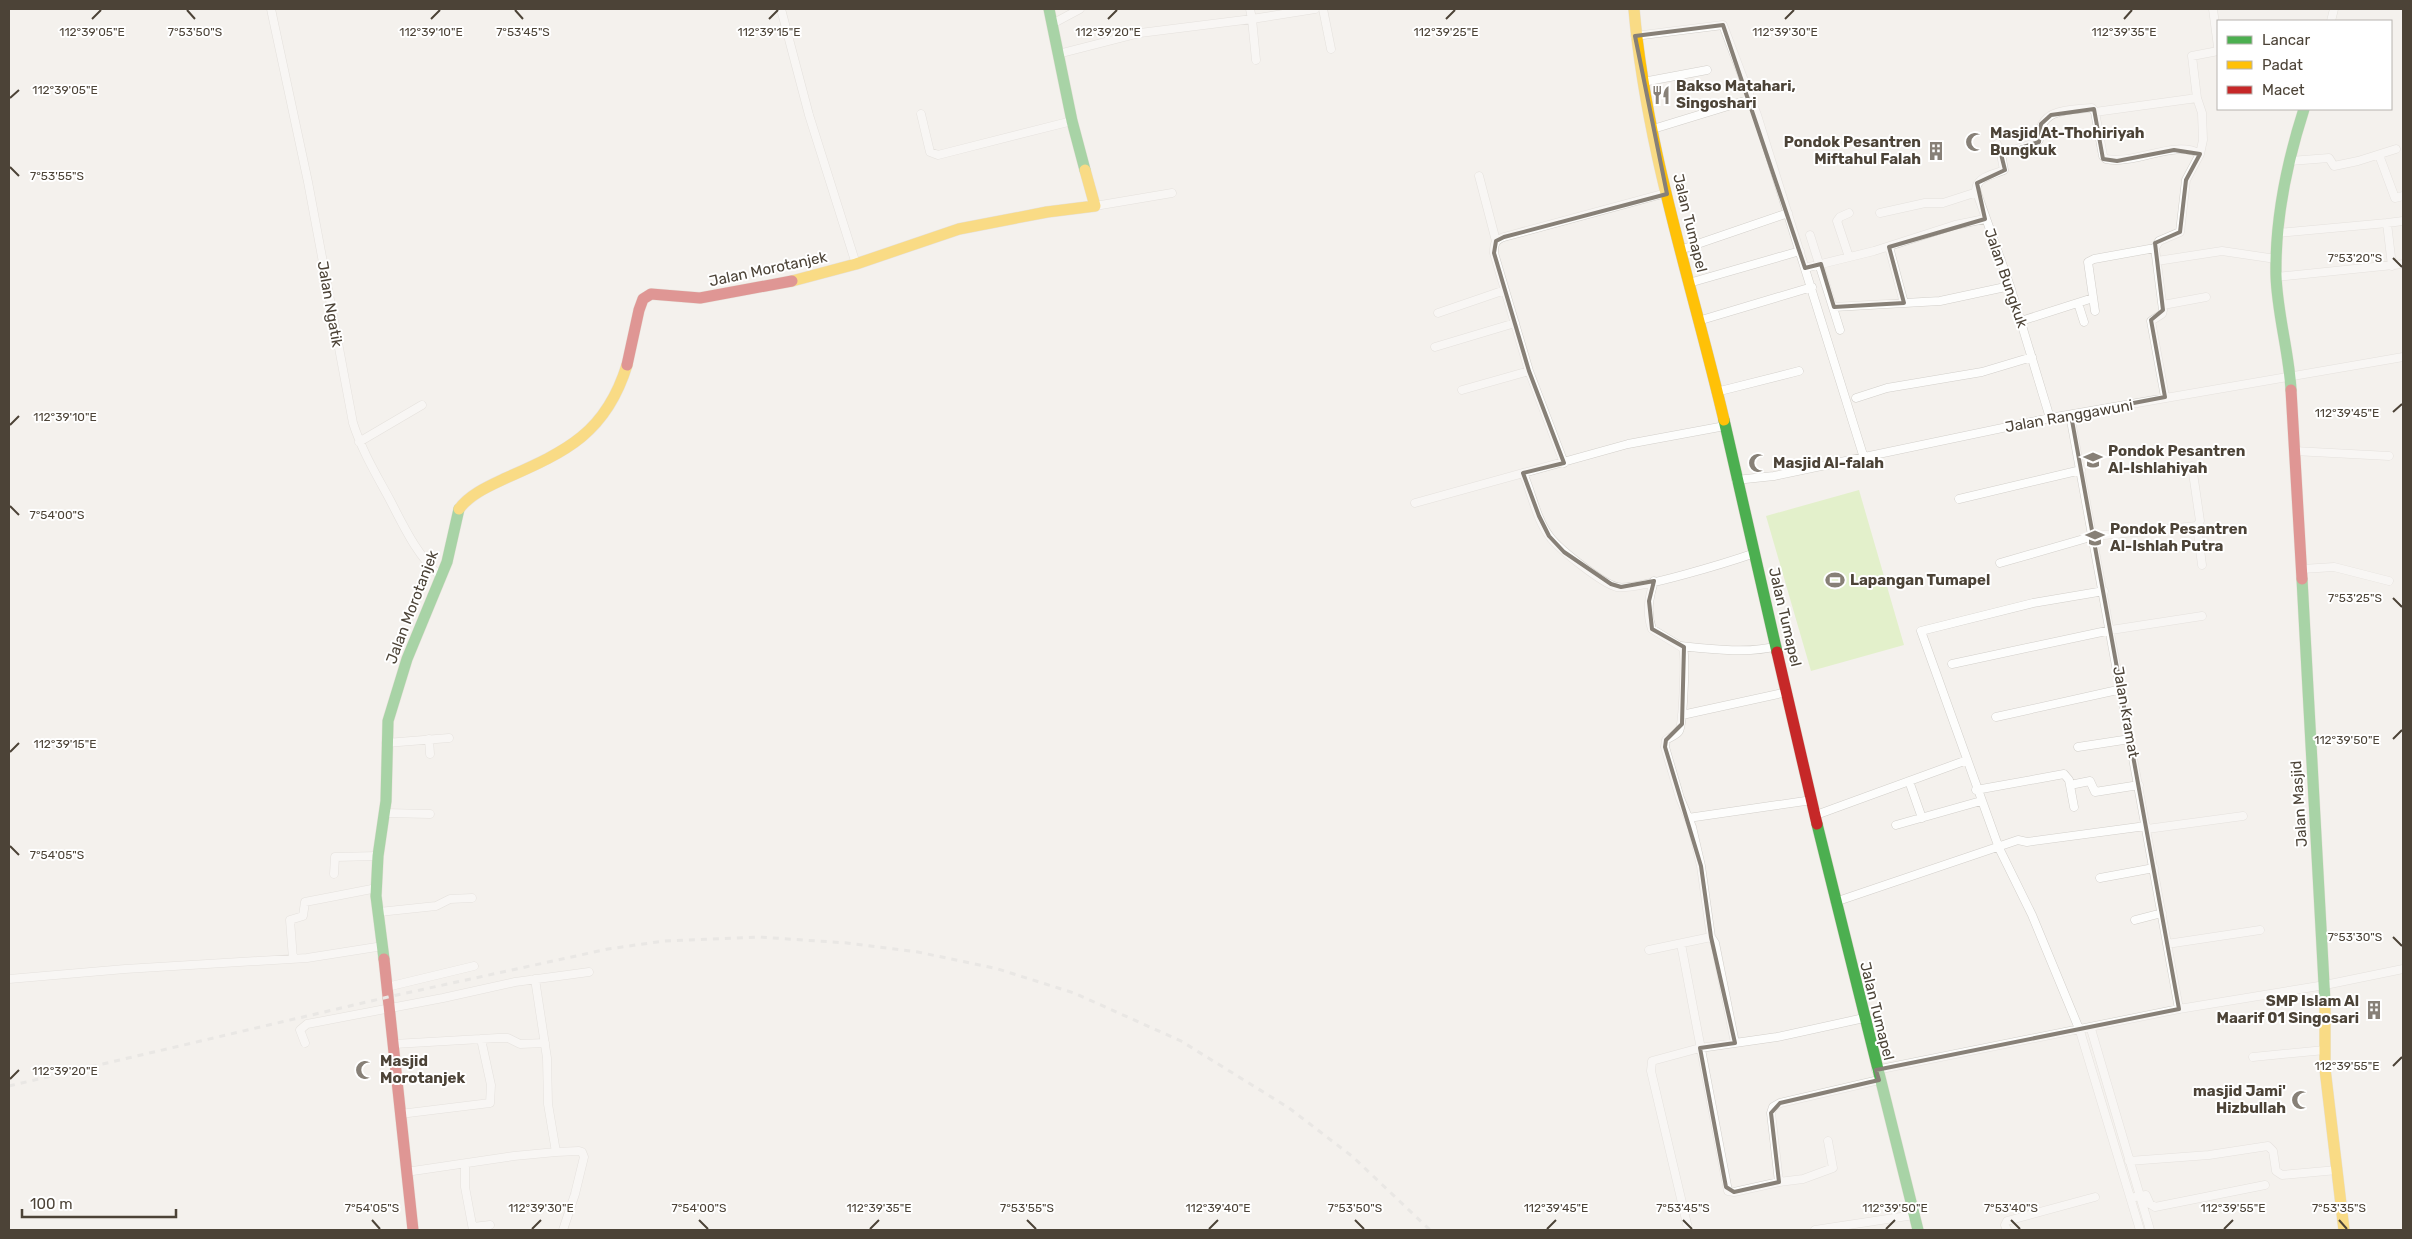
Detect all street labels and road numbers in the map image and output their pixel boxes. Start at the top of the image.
street label: Jalan Tumapel [1669,172,1711,274]
street label: Jalan Bungkuk [1981,226,2032,330]
street label: Jalan Morotanjek [707,248,829,290]
street label: Jalan Ngatik [314,259,346,349]
street label: Jalan Ranggawuni [2004,396,2134,436]
street label: Jalan Morotanjek [382,547,442,666]
street label: Jalan Tumapel [1765,566,1805,668]
street label: Jalan Kramat [2109,665,2143,759]
street label: Jalan Masjid [2287,760,2311,848]
street label: Jalan Tumapel [1856,960,1898,1062]

